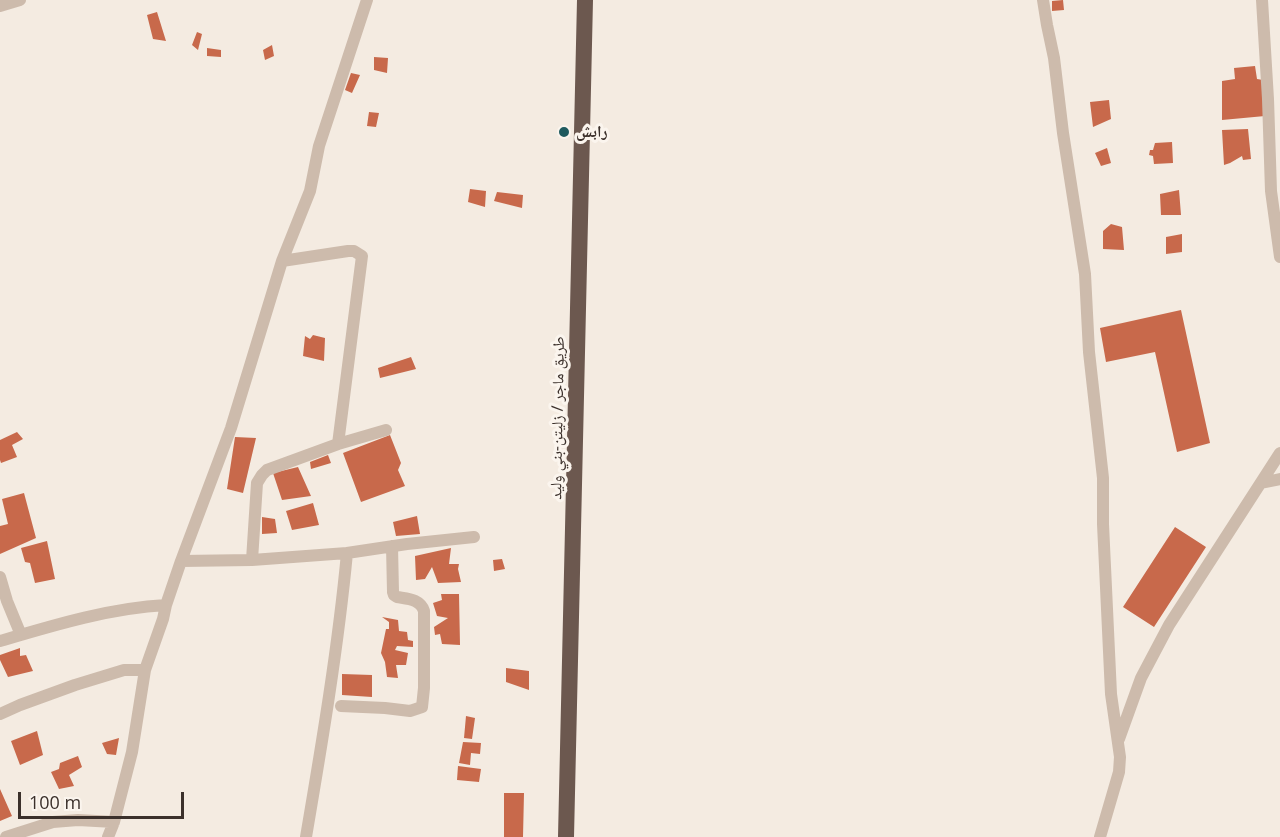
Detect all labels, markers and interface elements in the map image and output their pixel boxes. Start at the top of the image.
place label: رابش [576,122,608,142]
marker: رابش [557,125,571,139]
street label: طريق ماجر / زليتن-بني وليد [547,336,569,500]
scale bar [21,780,188,818]
text: 100 m [29,790,81,814]

